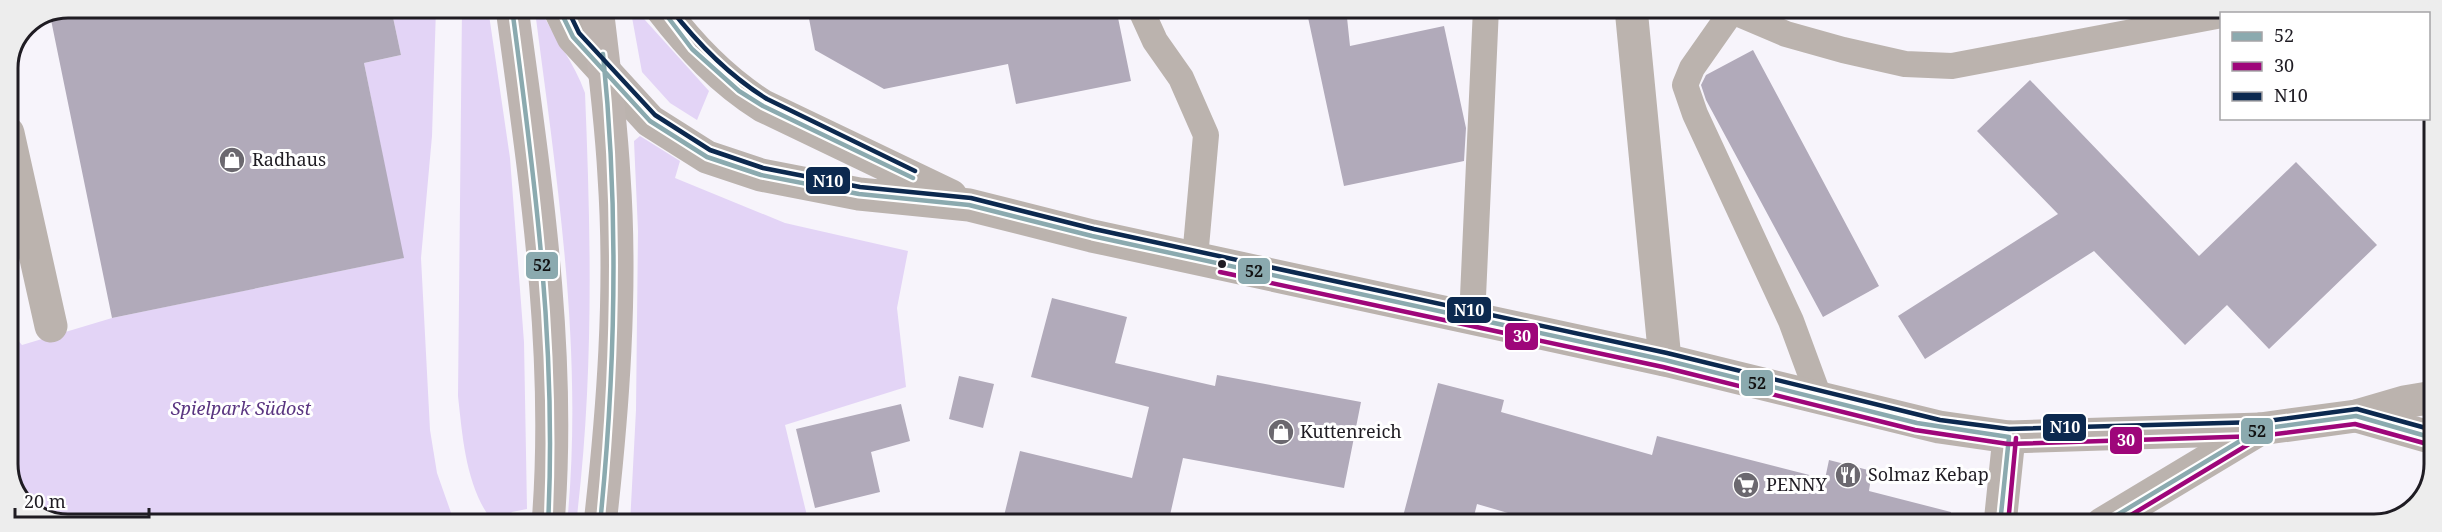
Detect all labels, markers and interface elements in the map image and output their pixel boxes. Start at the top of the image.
legend [2220,12,2430,120]
text: 52 [2274,23,2294,47]
text: 30 [2274,53,2294,77]
text: N10 [2274,83,2308,107]
shop icon: Radhaus [217,145,247,175]
place label: Radhaus [252,147,326,171]
line badge: N10 [805,166,851,195]
text: N10 [813,170,843,192]
line badge: 52 [525,251,559,280]
text: 52 [533,254,551,276]
line badge: 52 [1237,257,1271,285]
unlabelled marker [1216,258,1228,270]
text: 52 [1245,260,1263,282]
line badge: N10 [1446,296,1492,324]
text: N10 [1454,299,1484,321]
line badge: 30 [1504,322,1539,351]
text: 30 [1513,325,1531,347]
line badge: 52 [1740,369,1774,397]
text: 52 [1748,372,1766,394]
park label: Spielpark Südost [171,396,312,420]
line badge: N10 [2042,413,2087,442]
text: N10 [2050,416,2080,438]
shop icon: Kuttenreich [1266,417,1296,447]
line badge: 52 [2240,417,2274,445]
place label: Kuttenreich [1300,419,1402,443]
text: 52 [2248,420,2266,442]
line badge: 30 [2109,426,2143,455]
text: 30 [2117,429,2135,451]
restaurant icon: Solmaz Kebap [1833,460,1863,490]
place label: Solmaz Kebap [1868,462,1989,486]
supermarket icon: PENNY [1731,470,1761,500]
place label: PENNY [1766,472,1828,496]
scale bar [15,481,148,519]
text: 20 m [24,489,66,513]

